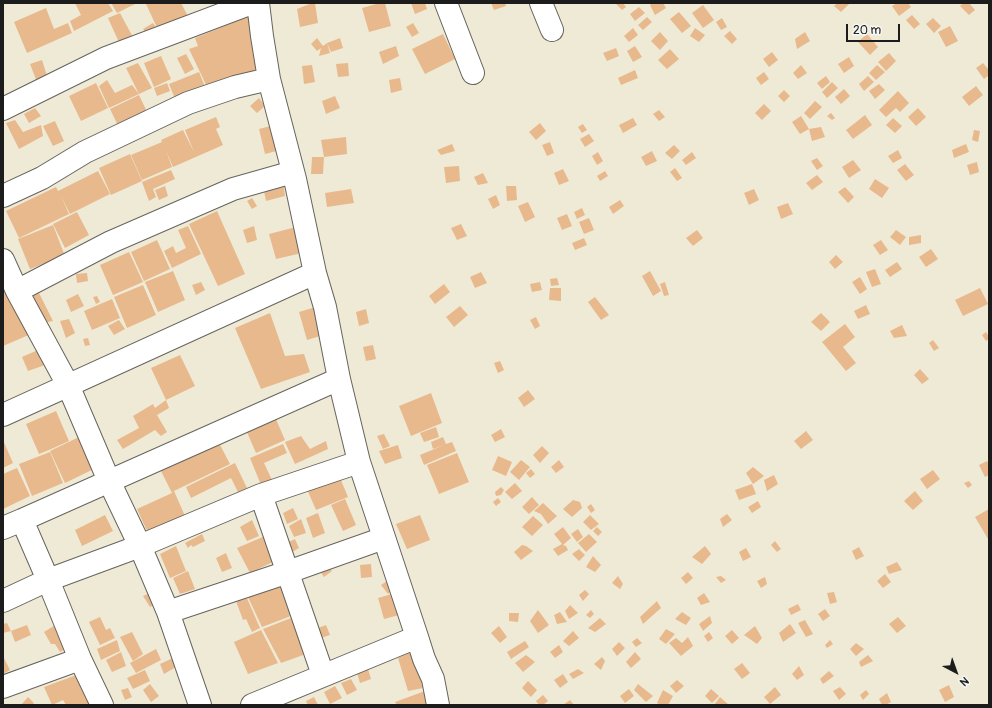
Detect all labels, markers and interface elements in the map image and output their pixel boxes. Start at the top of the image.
scale bar [848,16,902,42]
text: 20 m [853,23,881,38]
north arrow [936,652,976,692]
text: N [957,674,971,689]

